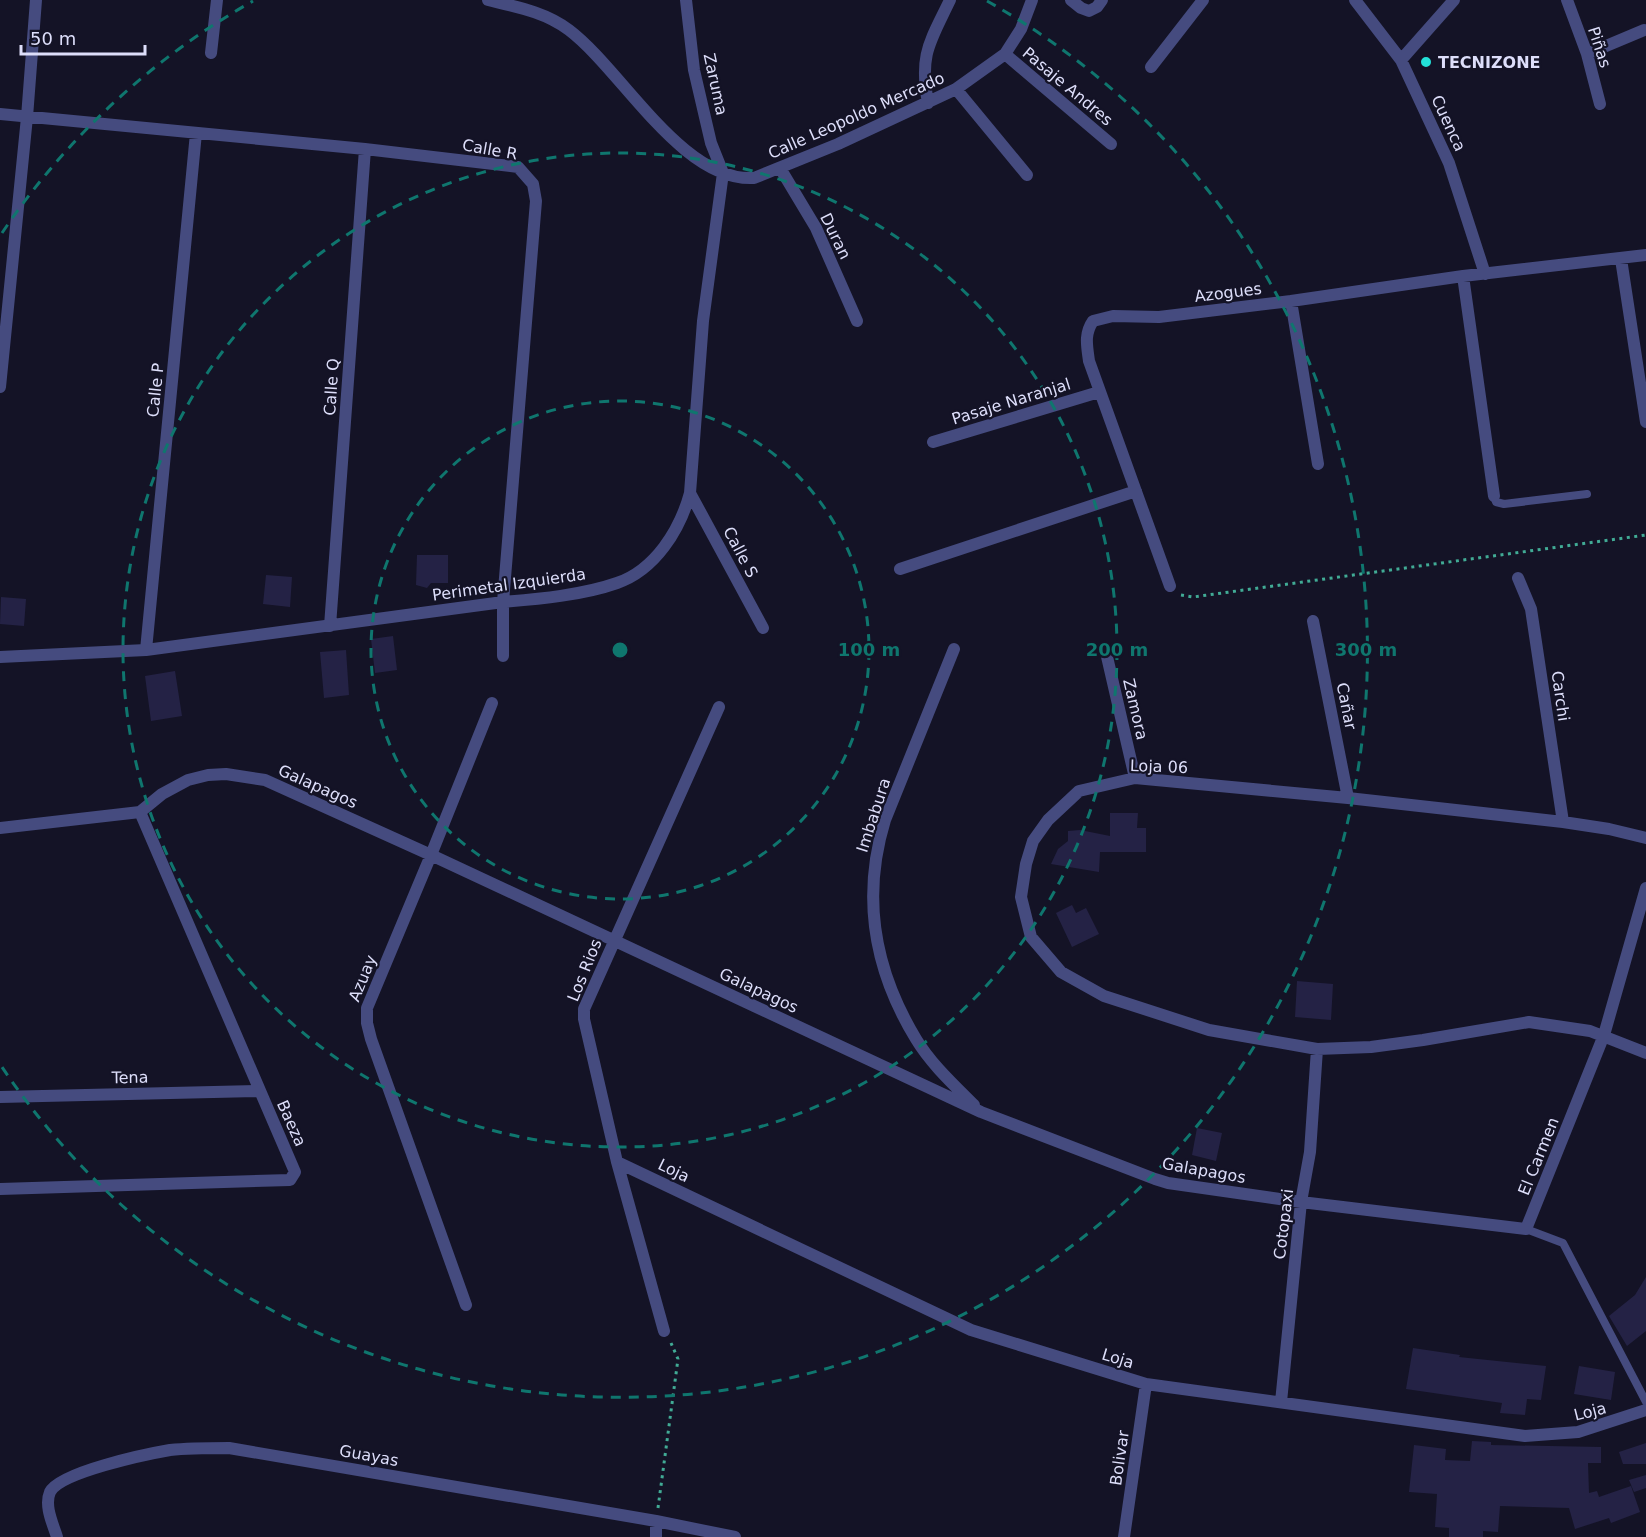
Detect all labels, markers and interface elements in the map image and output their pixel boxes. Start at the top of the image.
scale bar [21,18,146,56]
street label: Piñas [1584,24,1615,70]
text: 50 m [30,28,76,49]
street label: Pasaje Andres [1019,43,1117,130]
street label: Zaruma [700,51,731,117]
place label: TECNIZONE [1438,53,1540,72]
marker: TECNIZONE [1419,55,1433,69]
street label: Calle Leopoldo Mercado [765,68,947,163]
street label: Cuenca [1427,92,1470,154]
street label: Calle R [461,135,519,164]
street label: Duran [816,210,855,262]
street label: Azogues [1193,279,1263,306]
street label: Calle Q [320,358,343,416]
street label: Calle P [143,362,168,418]
street label: Pasaje Naranjal [949,374,1073,429]
street label: Calle S [719,524,762,581]
street label: Perimetal Izquierda [431,564,587,605]
text: 100 m [838,639,900,660]
text: 200 m [1086,639,1148,660]
text: 300 m [1335,639,1397,660]
centre of rings [610,640,630,660]
street label: Carchi [1548,670,1573,722]
street label: Zamora [1119,677,1152,742]
street label: Cañar [1333,681,1360,732]
street label: Loja 06 [1130,756,1188,777]
street label: Galapagos [275,761,360,812]
street label: Imbabura [853,776,894,855]
street label: Los Rios [563,936,606,1004]
street label: Azuay [345,952,380,1004]
street label: Galapagos [716,964,801,1017]
street label: Tena [110,1068,149,1087]
street label: Baeza [273,1097,310,1149]
street label: El Carmen [1514,1114,1563,1198]
street label: Galapagos [1161,1154,1247,1187]
street label: Loja [655,1155,693,1186]
street label: Cotopaxi [1270,1188,1297,1260]
street label: Loja [1099,1345,1136,1372]
street label: Loja [1572,1398,1608,1425]
street label: Bolivar [1106,1429,1133,1487]
street label: Guayas [338,1441,400,1470]

